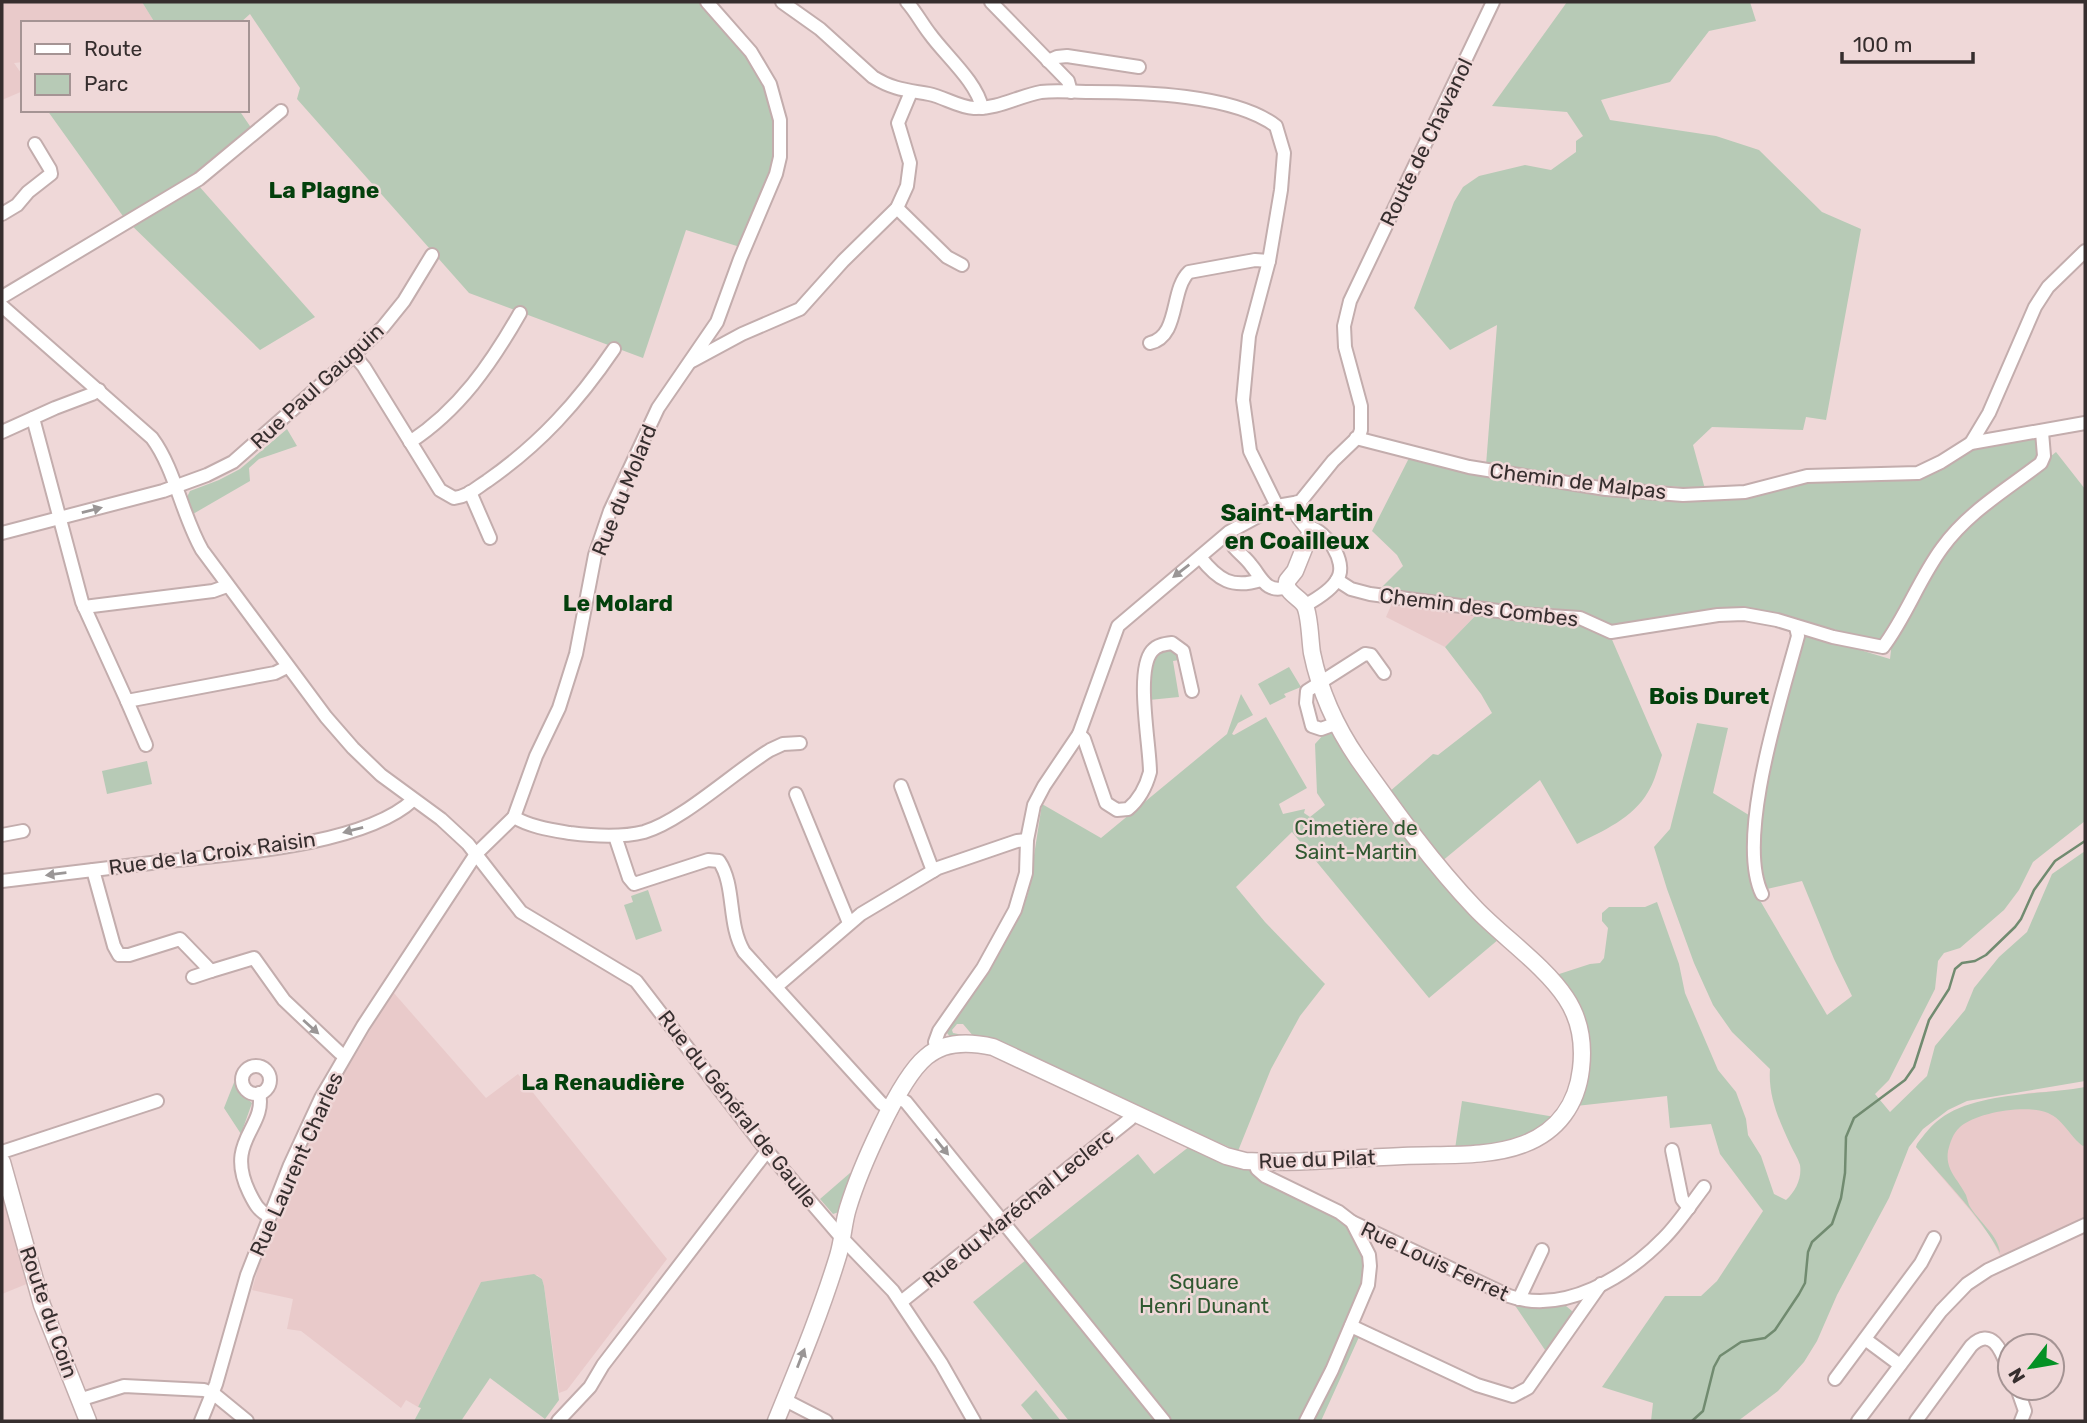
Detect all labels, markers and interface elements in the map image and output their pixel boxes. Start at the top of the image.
legend [21,21,248,112]
scale bar [1842,21,1973,65]
text: 100 m [1853,32,1912,57]
text: Route [84,36,142,61]
street label: Route de Chavanol [1375,54,1477,230]
text: Parc [84,71,128,96]
district label: La Plagne [269,176,379,204]
street label: Rue Paul Gauguin [245,318,389,454]
street label: Rue du Molard [586,421,662,559]
street label: Chemin de Malpas [1488,458,1668,504]
district label: Saint-Martin en Coailleux [1220,499,1374,555]
one-way arrow [81,504,103,515]
one-way arrow [1172,564,1190,578]
street label: Chemin des Combes [1378,582,1580,632]
district label: Le Molard [563,589,673,617]
district label: Bois Duret [1649,682,1769,710]
park label: Cimetière de Saint-Martin [1294,815,1418,864]
one-way arrow [342,825,364,836]
street label: Rue de la Croix Raisin [107,826,317,880]
one-way arrow [44,869,66,880]
street label: Rue du Général de Gaulle [653,1005,823,1213]
one-way arrow [302,1019,320,1035]
street label: Rue Laurent Charles [244,1068,348,1260]
district label: La Renaudière [521,1068,685,1096]
street label: Rue du Maréchal Leclerc [917,1123,1119,1293]
one-way arrow [935,1138,950,1156]
street label: Rue du Pilat [1258,1144,1376,1174]
street label: Rue Louis Ferret [1357,1216,1513,1306]
street label: Route du Coin [15,1243,83,1381]
park label: Square Henri Dunant [1139,1269,1269,1318]
north arrow [1996,1332,2066,1402]
one-way arrow [796,1347,807,1368]
text: N [2003,1364,2030,1387]

